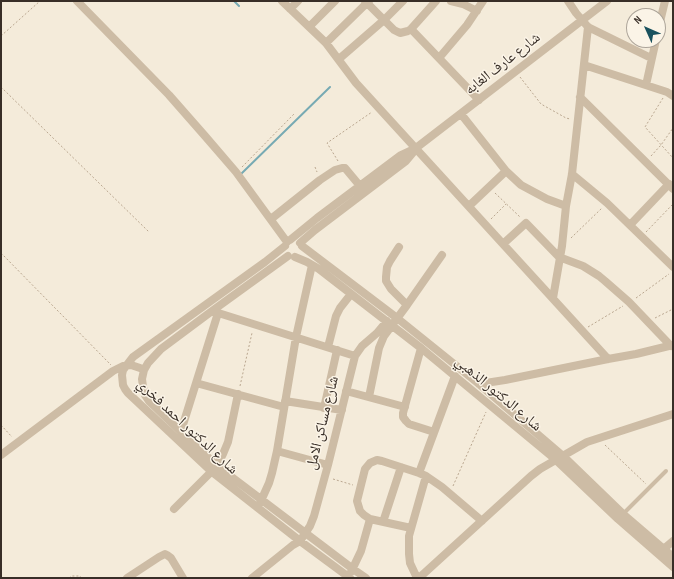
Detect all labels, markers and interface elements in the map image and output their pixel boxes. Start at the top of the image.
north arrow [626,8,666,48]
text: N [631,13,645,27]
street label: شارع عارف الغابه [462,29,544,99]
street label: شارع الدكتور الذهبي [451,352,545,436]
street label: شارع مساكن الامل [303,374,343,472]
street label: شارع الدكتور احمد فخري [133,375,241,479]

